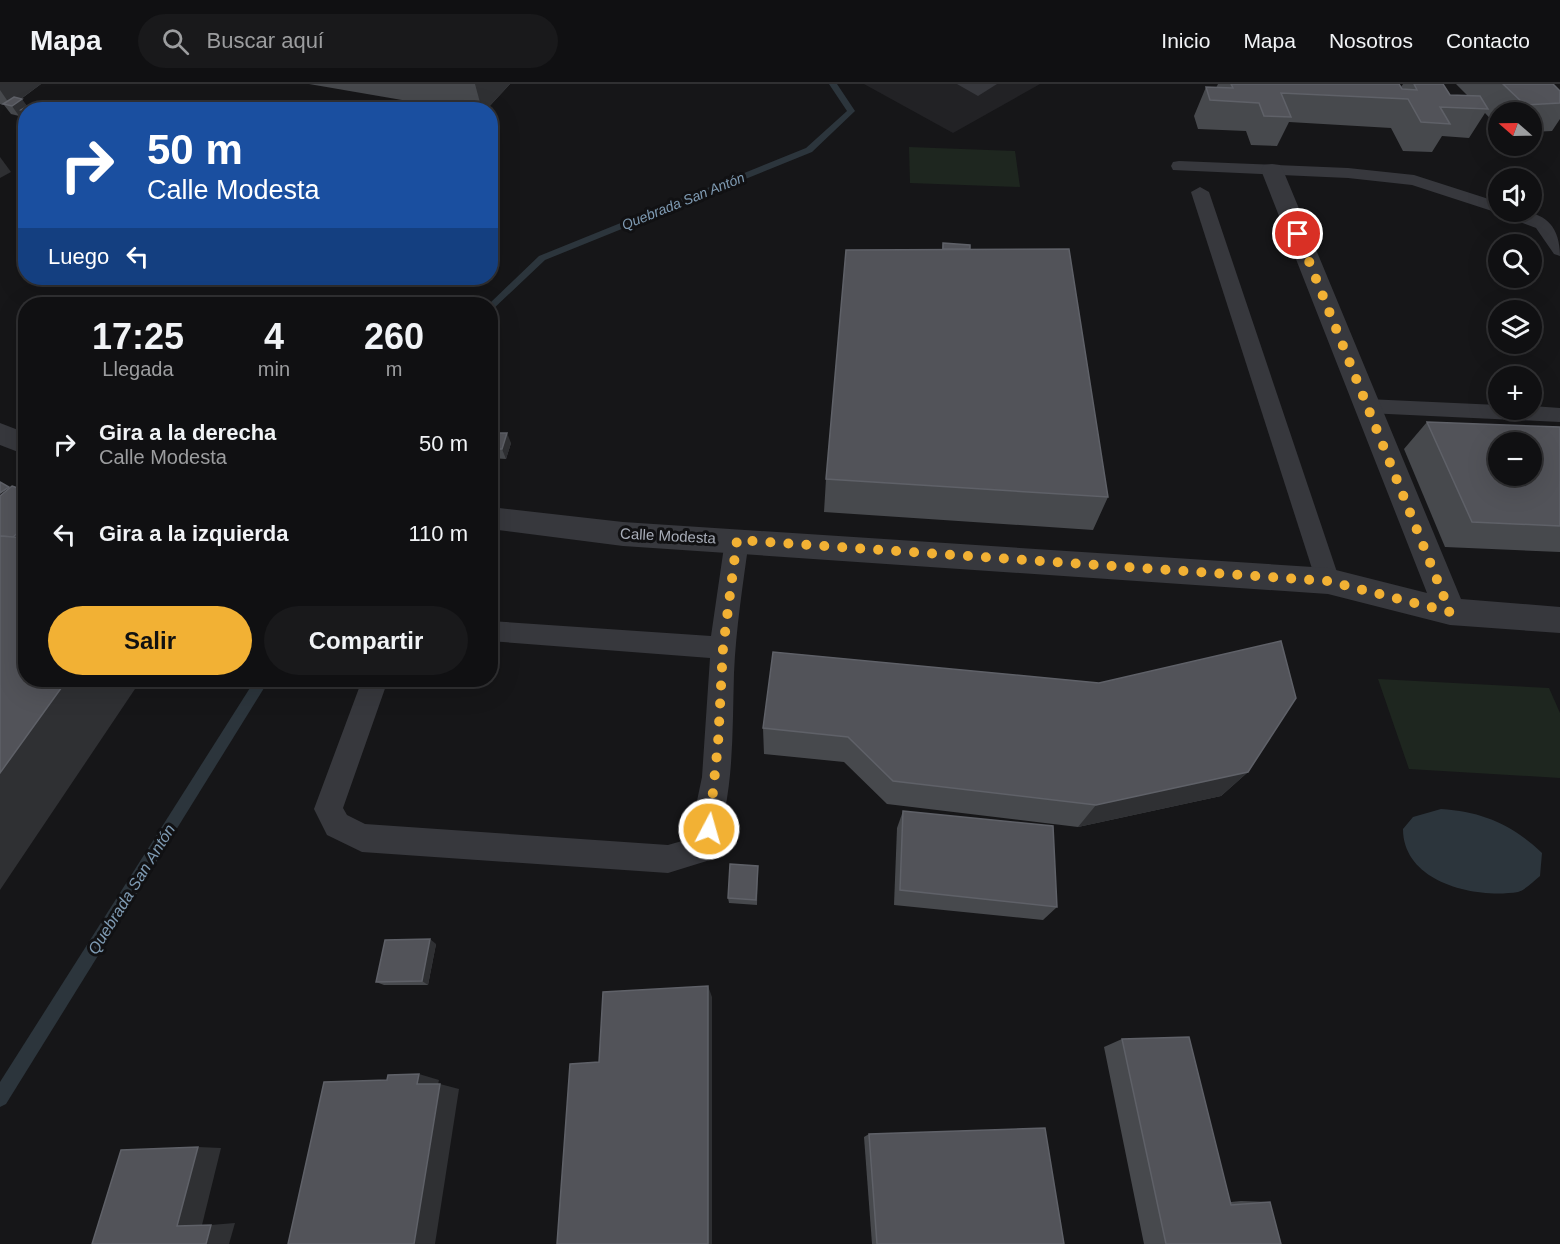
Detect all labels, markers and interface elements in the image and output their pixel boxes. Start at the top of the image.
search box [138,14,558,68]
text: Mapa [30,25,102,56]
icon: search [159,25,192,58]
text: Buscar aquí [207,28,324,53]
text: Inicio [1161,29,1210,52]
text: Mapa [1243,29,1296,52]
text: Nosotros [1329,29,1413,52]
text: Contacto [1446,29,1530,52]
north arrow [1488,102,1542,156]
map controls [1488,102,1542,486]
icon: right [48,126,126,204]
text: 50 m [147,126,243,173]
button: sound [1488,168,1542,222]
water label: Quebrada San Antón [619,169,747,233]
text: Calle Modesta [147,175,320,205]
pin [1272,208,1323,259]
icon: arrive [1281,217,1314,250]
button: search [1488,234,1542,288]
icon: left [121,240,154,273]
text: Luego [48,244,109,269]
button: layers [1488,300,1542,354]
text: 17:25 [92,316,184,357]
text: 4 [264,316,284,357]
text: 260 [364,316,424,357]
text: Llegada [102,358,174,380]
text: min [258,358,290,380]
text: m [386,358,402,380]
button: + [1488,366,1542,420]
text: Gira a la derecha [99,420,276,445]
icon: right [48,428,81,461]
text: 50 m [419,431,468,456]
button: − [1488,432,1542,486]
text: Calle Modesta [99,446,227,468]
icon: left [48,518,81,551]
text: Gira a la izquierda [99,521,289,546]
text: 110 m [408,521,468,546]
street label: Calle Modesta [620,525,717,547]
button: Salir [48,606,252,675]
button: Compartir [264,606,468,675]
position arrow [677,797,741,861]
water label: Quebrada San Antón [85,821,178,957]

